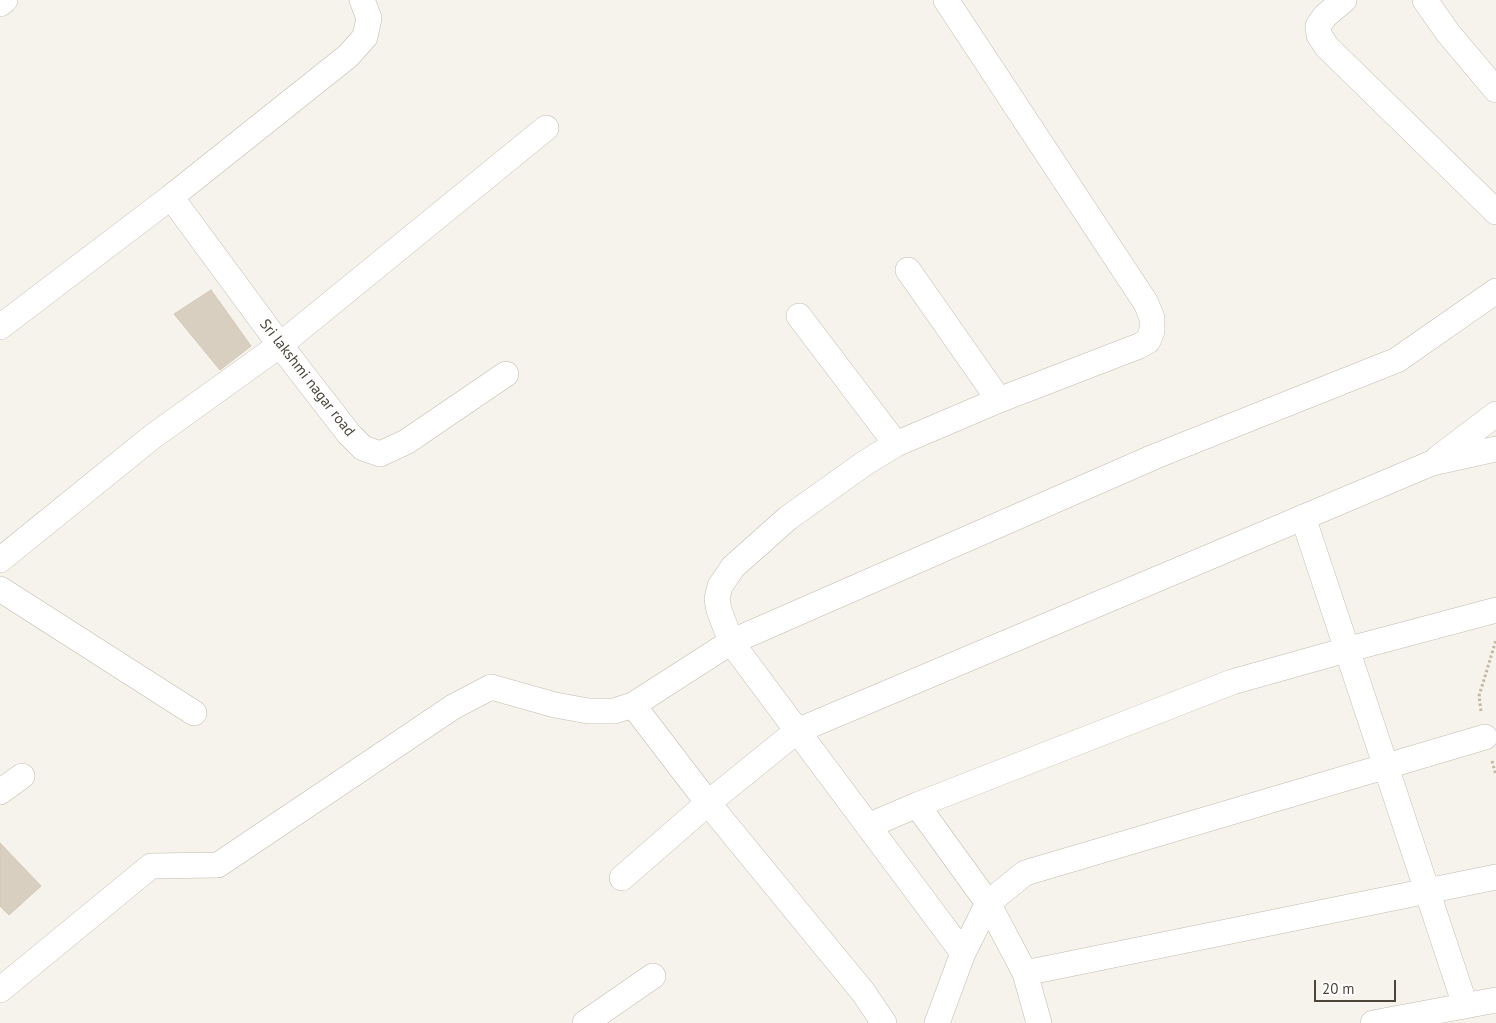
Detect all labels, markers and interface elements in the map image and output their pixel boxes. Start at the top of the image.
street label: Sri lakshmi nagar road [256,316,358,440]
scale bar [1316,970,1398,1002]
text: 20 m [1322,979,1355,998]

